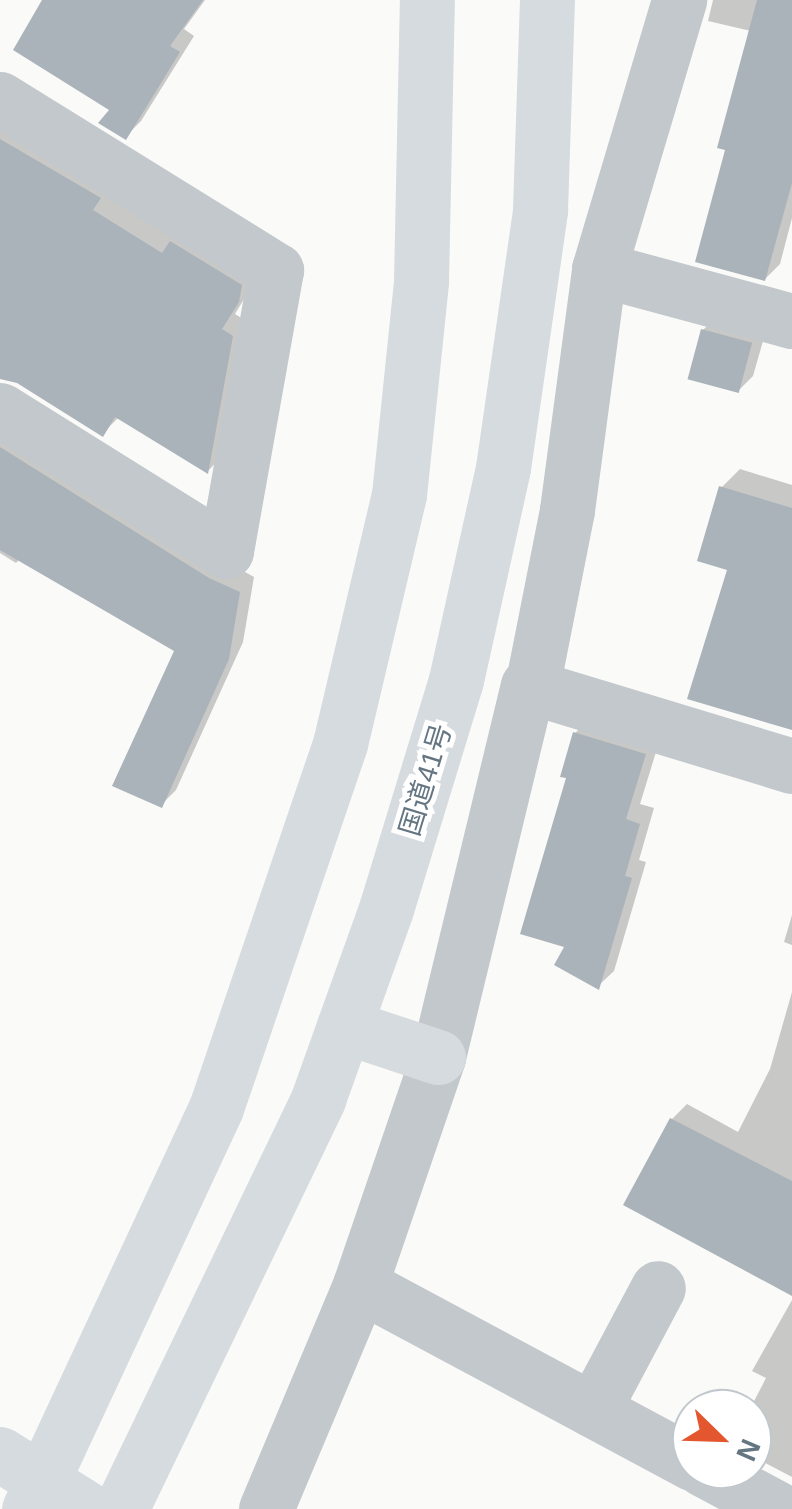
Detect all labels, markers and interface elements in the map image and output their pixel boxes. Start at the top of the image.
street label: 国道41号 [393,720,459,840]
north arrow [672,1389,772,1489]
text: N [730,1435,766,1465]

